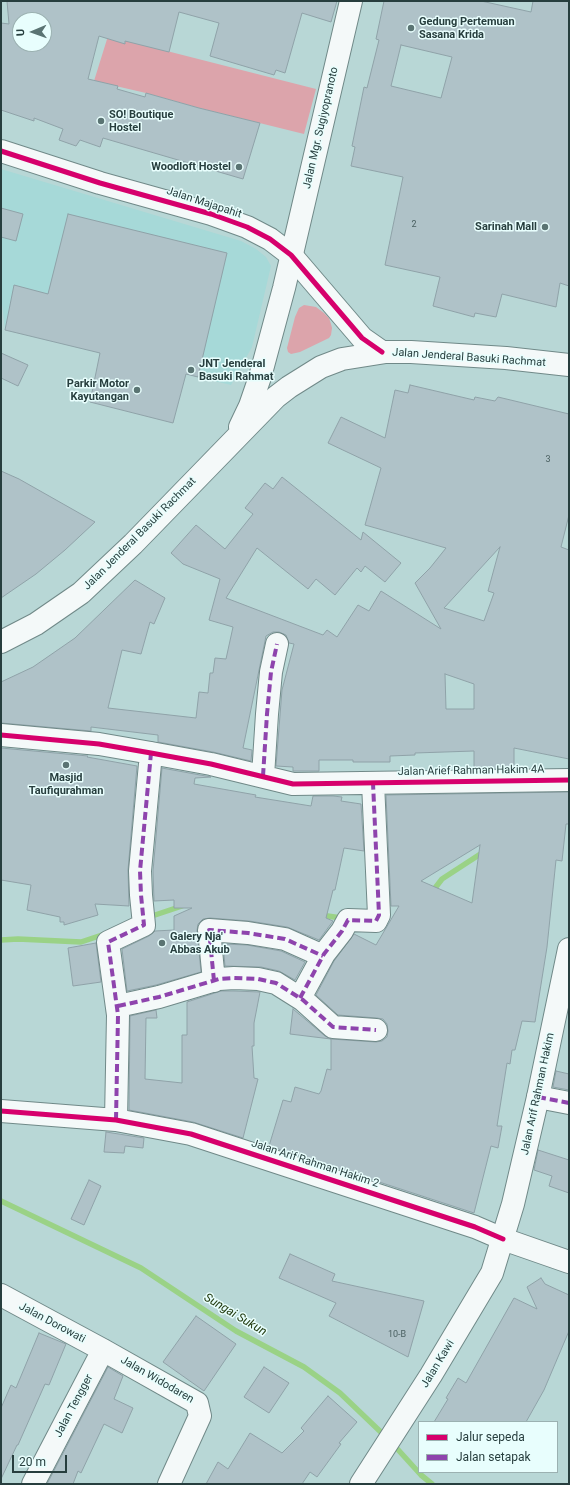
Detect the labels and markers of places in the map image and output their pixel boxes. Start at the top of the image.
place label: Gedung Pertemuan Sasana Krida [419,15,515,41]
marker: Gedung Pertemuan Sasana Krida [406,23,416,33]
place label: SO! Boutique Hostel [109,108,173,134]
marker: SO! Boutique Hostel [96,116,106,126]
place label: Woodloft Hostel [151,160,231,174]
marker: Woodloft Hostel [234,162,244,172]
place label: Sarinah Mall [475,220,537,234]
marker: Sarinah Mall [540,222,550,232]
place label: JNT Jenderal Basuki Rahmat [199,357,273,383]
marker: JNT Jenderal Basuki Rahmat [186,365,196,375]
place label: Parkir Motor Kayutangan [67,377,129,403]
marker: Parkir Motor Kayutangan [132,385,142,395]
marker: Masjid Taufiqurahman [61,760,71,770]
place label: Masjid Taufiqurahman [29,771,103,797]
place label: Galery Nja' Abbas Akub [170,930,230,956]
marker: Galery Nja' Abbas Akub [157,938,167,948]

